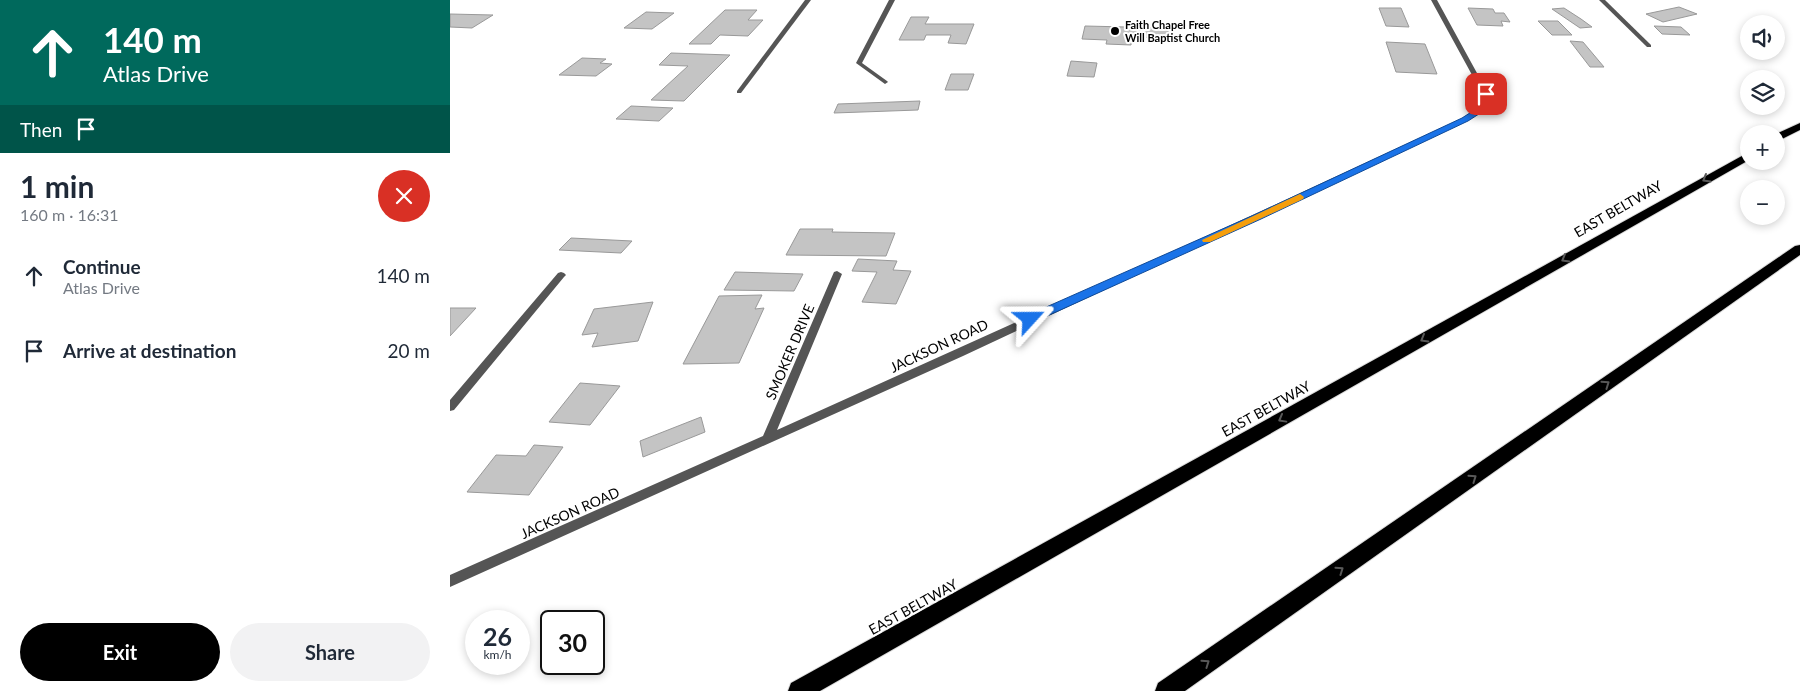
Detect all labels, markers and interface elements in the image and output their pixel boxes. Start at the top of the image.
map controls [1740,15,1785,225]
button: sound [1740,15,1785,60]
text: 140 m [103,18,202,60]
place label: Faith Chapel Free Will Baptist Church [1125,18,1220,44]
icon: ahead [20,20,85,85]
marker: Faith Chapel Free Will Baptist Church [1109,25,1121,37]
text: Atlas Drive [103,60,209,87]
button: layers [1740,70,1785,115]
pin [1465,73,1507,115]
icon: arrive [1472,80,1500,108]
icon: arrive [72,115,100,143]
text: Then [20,118,62,141]
button: + [1740,125,1785,170]
text: 1 min [20,168,94,204]
button: close [378,170,430,222]
one-way arrow [1703,173,1712,183]
street label: EAST BELTWAY [1571,176,1665,241]
button: − [1740,180,1785,225]
text: 160 m · 16:31 [20,205,119,224]
one-way arrow [1561,253,1570,263]
text: Continue [63,255,141,278]
icon: ahead [20,262,48,290]
text: 140 m [376,264,430,287]
text: Atlas Drive [63,278,140,297]
position arrow [1003,292,1055,344]
street label: SMOKER DRIVE [762,301,817,402]
street label: JACKSON ROAD [887,315,991,376]
one-way arrow [1420,333,1429,343]
icon: arrive [20,337,48,365]
text: Arrive at destination [63,339,236,362]
text: 20 m [387,339,430,362]
street label: EAST BELTWAY [1218,377,1313,440]
one-way arrow [1601,381,1610,390]
one-way arrow [1279,413,1288,423]
one-way arrow [1467,475,1477,484]
street label: JACKSON ROAD [518,483,622,542]
one-way arrow [1334,567,1344,576]
street label: EAST BELTWAY [865,575,960,638]
speed limit sign: 30 [540,610,605,675]
text: 26 [483,621,512,651]
button: Exit [20,623,220,681]
button: Share [230,623,430,681]
text: km/h [483,647,512,662]
one-way arrow [1201,660,1210,669]

